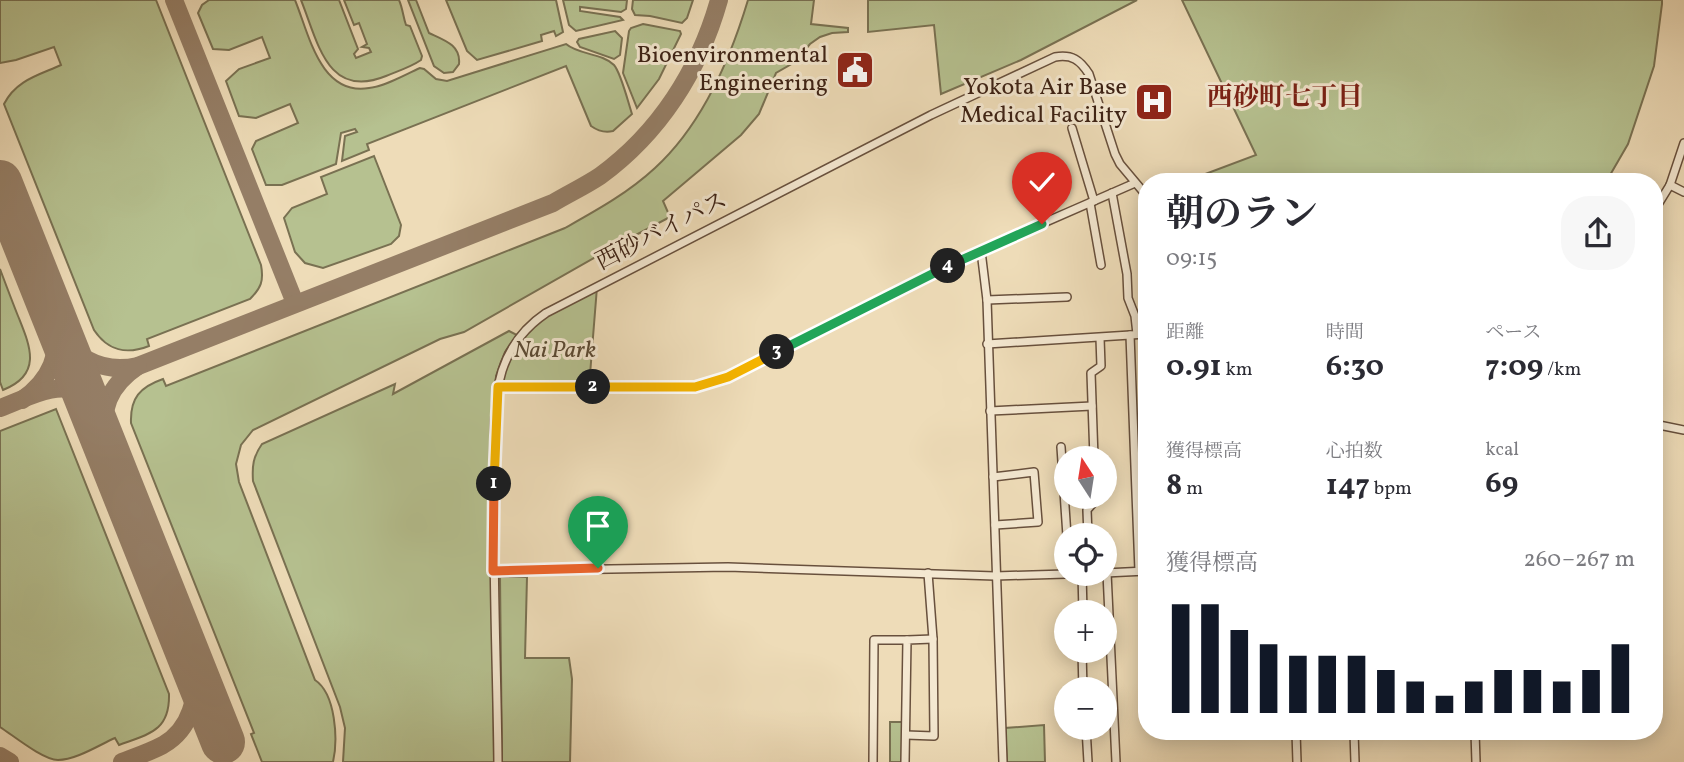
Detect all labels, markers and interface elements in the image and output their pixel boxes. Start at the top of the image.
place label: Bioenvironmental Engineering [637,39,828,101]
public building icon: Bioenvironmental Engineering [834,49,876,91]
place label: Yokota Air Base Medical Facility [960,71,1127,133]
district label: 西砂町七丁目 [1207,80,1363,116]
hospital icon: Yokota Air Base Medical Facility [1133,81,1175,123]
pin [1012,152,1072,224]
icon: check [1023,163,1061,201]
street label: 西砂バイパス [590,184,734,280]
text: 朝のラン [1166,190,1318,243]
button: share [1561,196,1635,270]
text: 09:15 [1166,243,1217,275]
pin: 4 [930,248,965,284]
text: 4 [942,252,953,278]
text: 距離 [1166,320,1204,346]
text: 時間 [1326,320,1364,346]
text: ペース [1485,320,1541,346]
park label: Nai Park [514,334,596,368]
pin: 3 [760,334,794,370]
text: 3 [772,338,781,364]
text: 0.91 [1166,346,1222,388]
text: 6:30 [1326,346,1384,388]
text: 7:09 [1485,346,1543,388]
text: km [1222,357,1253,383]
text: /km [1543,357,1581,383]
pin: 2 [576,370,610,404]
text: 2 [588,373,597,399]
text: kcal [1485,437,1519,463]
text: 獲得標高 [1166,439,1242,465]
text: 心拍数 [1326,439,1383,465]
north arrow [1054,446,1116,509]
map controls [1054,446,1117,740]
text: 69 [1485,463,1518,505]
text: 8 [1166,465,1182,507]
text: 147 [1326,465,1370,507]
pin: 1 [476,466,512,502]
text: 1 [490,470,497,496]
text: m [1182,476,1203,502]
text: bpm [1370,476,1412,502]
pin [568,496,628,568]
icon: arrive [579,507,617,545]
button: locate [1054,523,1117,586]
text: 260–267 m [1523,544,1635,576]
text: 獲得標高 [1166,548,1258,580]
button: + [1054,600,1117,663]
button: − [1054,677,1117,740]

